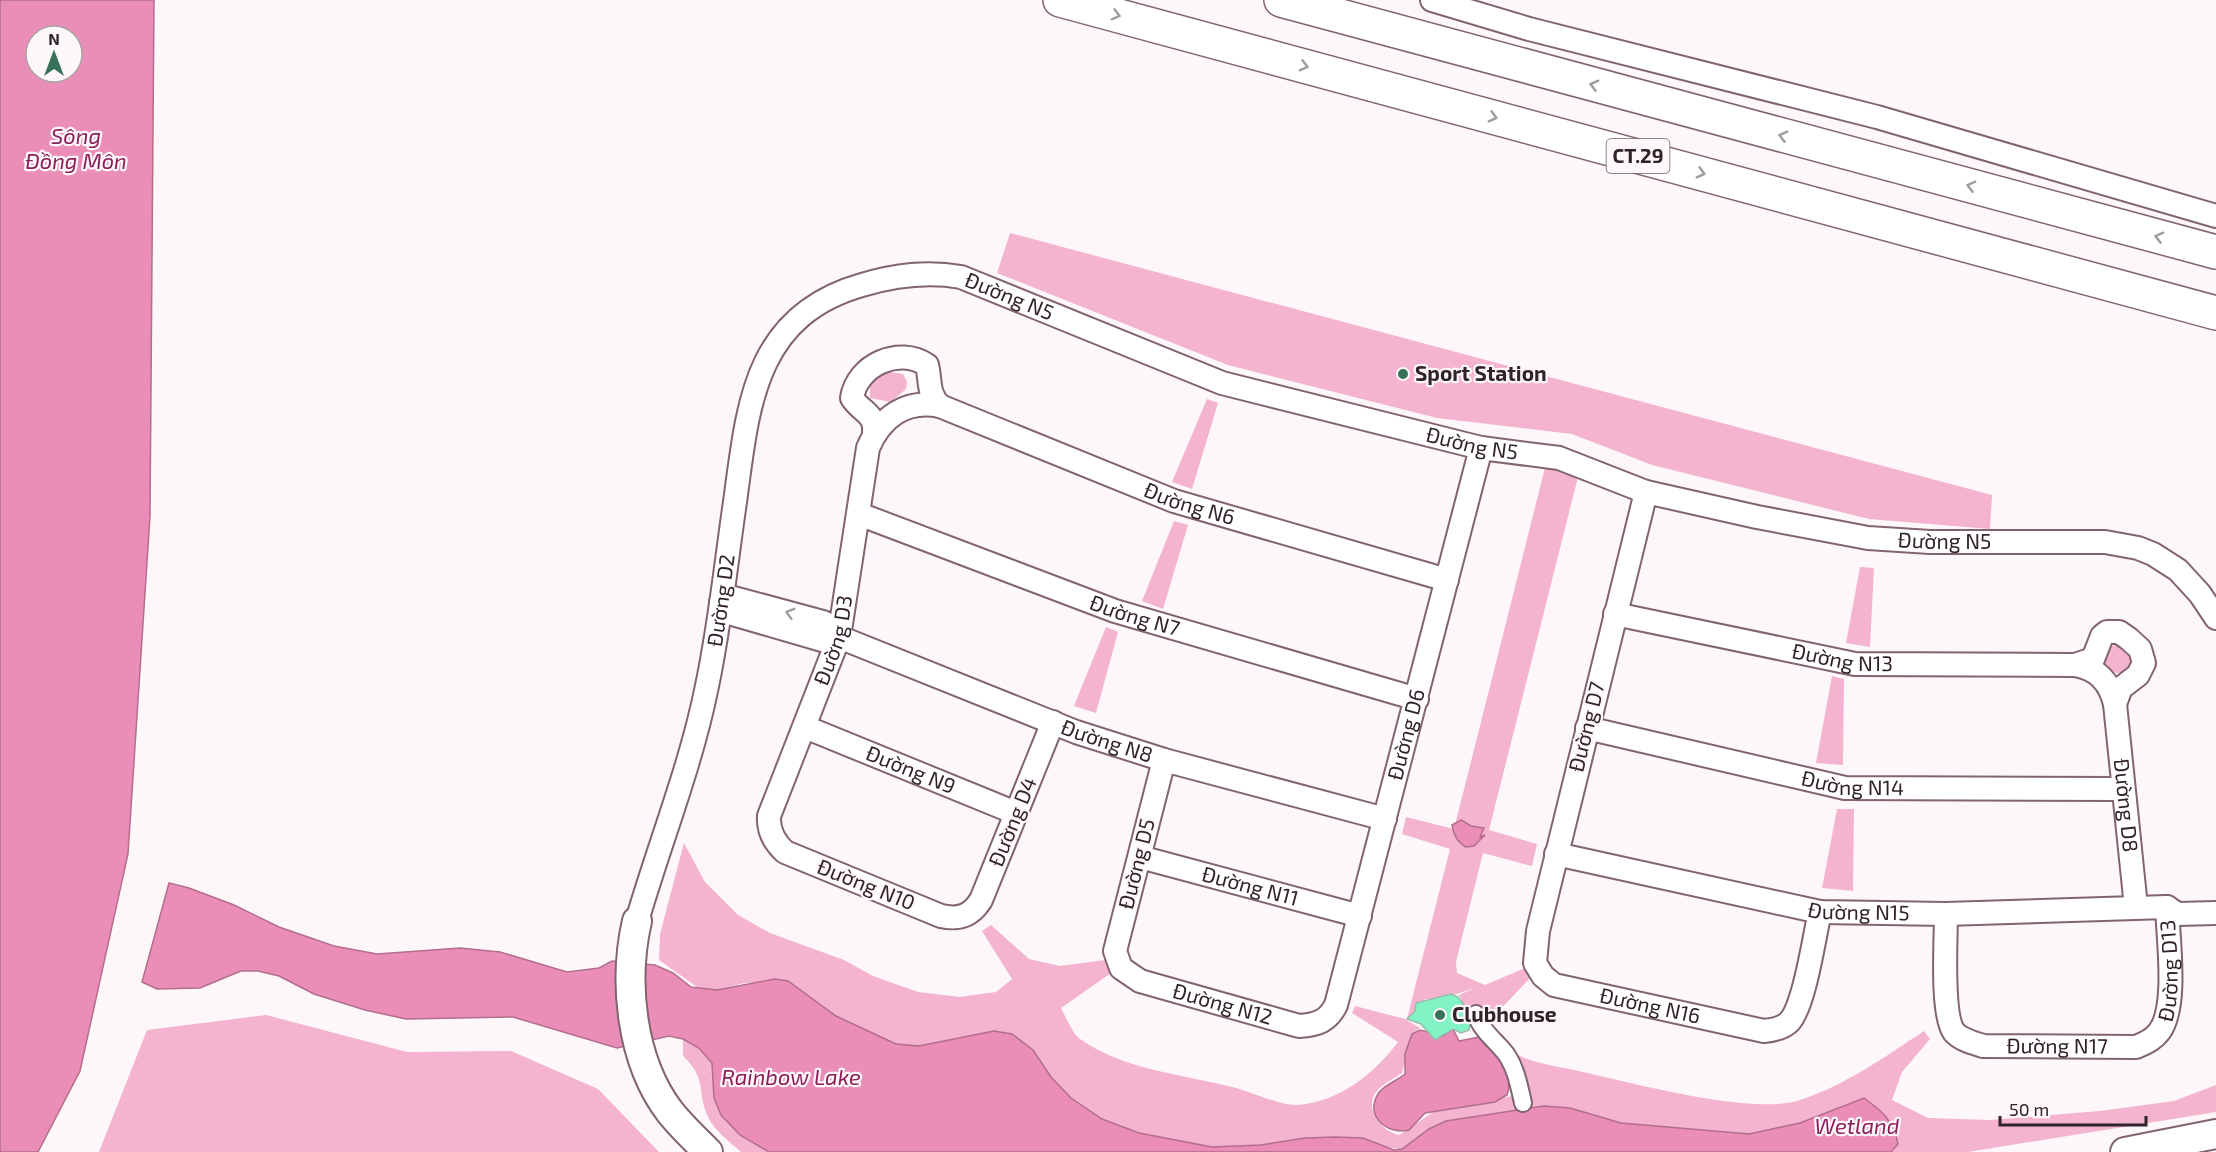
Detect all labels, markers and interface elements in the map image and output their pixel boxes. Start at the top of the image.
one-way arrow [1111,8,1121,21]
north arrow [24,24,84,84]
text: N [48,29,60,48]
one-way arrow [1299,59,1309,71]
one-way arrow [1590,80,1600,93]
one-way arrow [1487,110,1498,122]
water label: Sông Đồng Môn [25,122,127,173]
one-way arrow [1778,131,1789,143]
road number: CT.29 [1606,139,1670,173]
one-way arrow [1696,166,1706,179]
one-way arrow [1966,181,1976,194]
one-way arrow [2155,232,2165,244]
street label: Đường N5 [962,266,1058,324]
place label: Sport Station [1415,360,1547,385]
marker: Sport Station [1396,367,1410,381]
street label: Đường N5 [1424,421,1520,464]
street label: Đường N6 [1141,476,1238,529]
street label: Đường N5 [1897,526,1991,553]
street label: Đường D2 [701,553,739,648]
street label: Đường N7 [1087,589,1183,640]
street label: Đường D3 [807,593,856,688]
one-way arrow [785,607,795,620]
street label: Đường N13 [1790,637,1893,675]
street label: Đường D7 [1562,679,1609,774]
street label: Đường D6 [1381,686,1429,783]
street label: Đường N8 [1058,713,1156,767]
street label: Đường N9 [863,739,959,798]
street label: Đường D8 [2110,757,2144,853]
street label: Đường N14 [1799,764,1904,799]
street label: Đường D4 [982,773,1041,870]
street label: Đường D5 [1112,816,1159,912]
street label: Đường N10 [814,853,919,915]
street label: Đường N11 [1199,860,1302,910]
street label: Đường N15 [1806,896,1910,924]
street label: Đường D13 [2152,919,2182,1024]
street label: Đường N12 [1170,977,1276,1029]
street label: Đường N16 [1598,981,1703,1028]
place label: Clubhouse [1452,1001,1557,1026]
marker: Clubhouse [1433,1008,1447,1022]
street label: Đường N17 [2006,1032,2108,1058]
water label: Rainbow Lake [721,1063,861,1089]
scale bar [2000,1089,2146,1127]
text: 50 m [2009,1098,2049,1120]
water label: Wetland [1815,1112,1900,1138]

